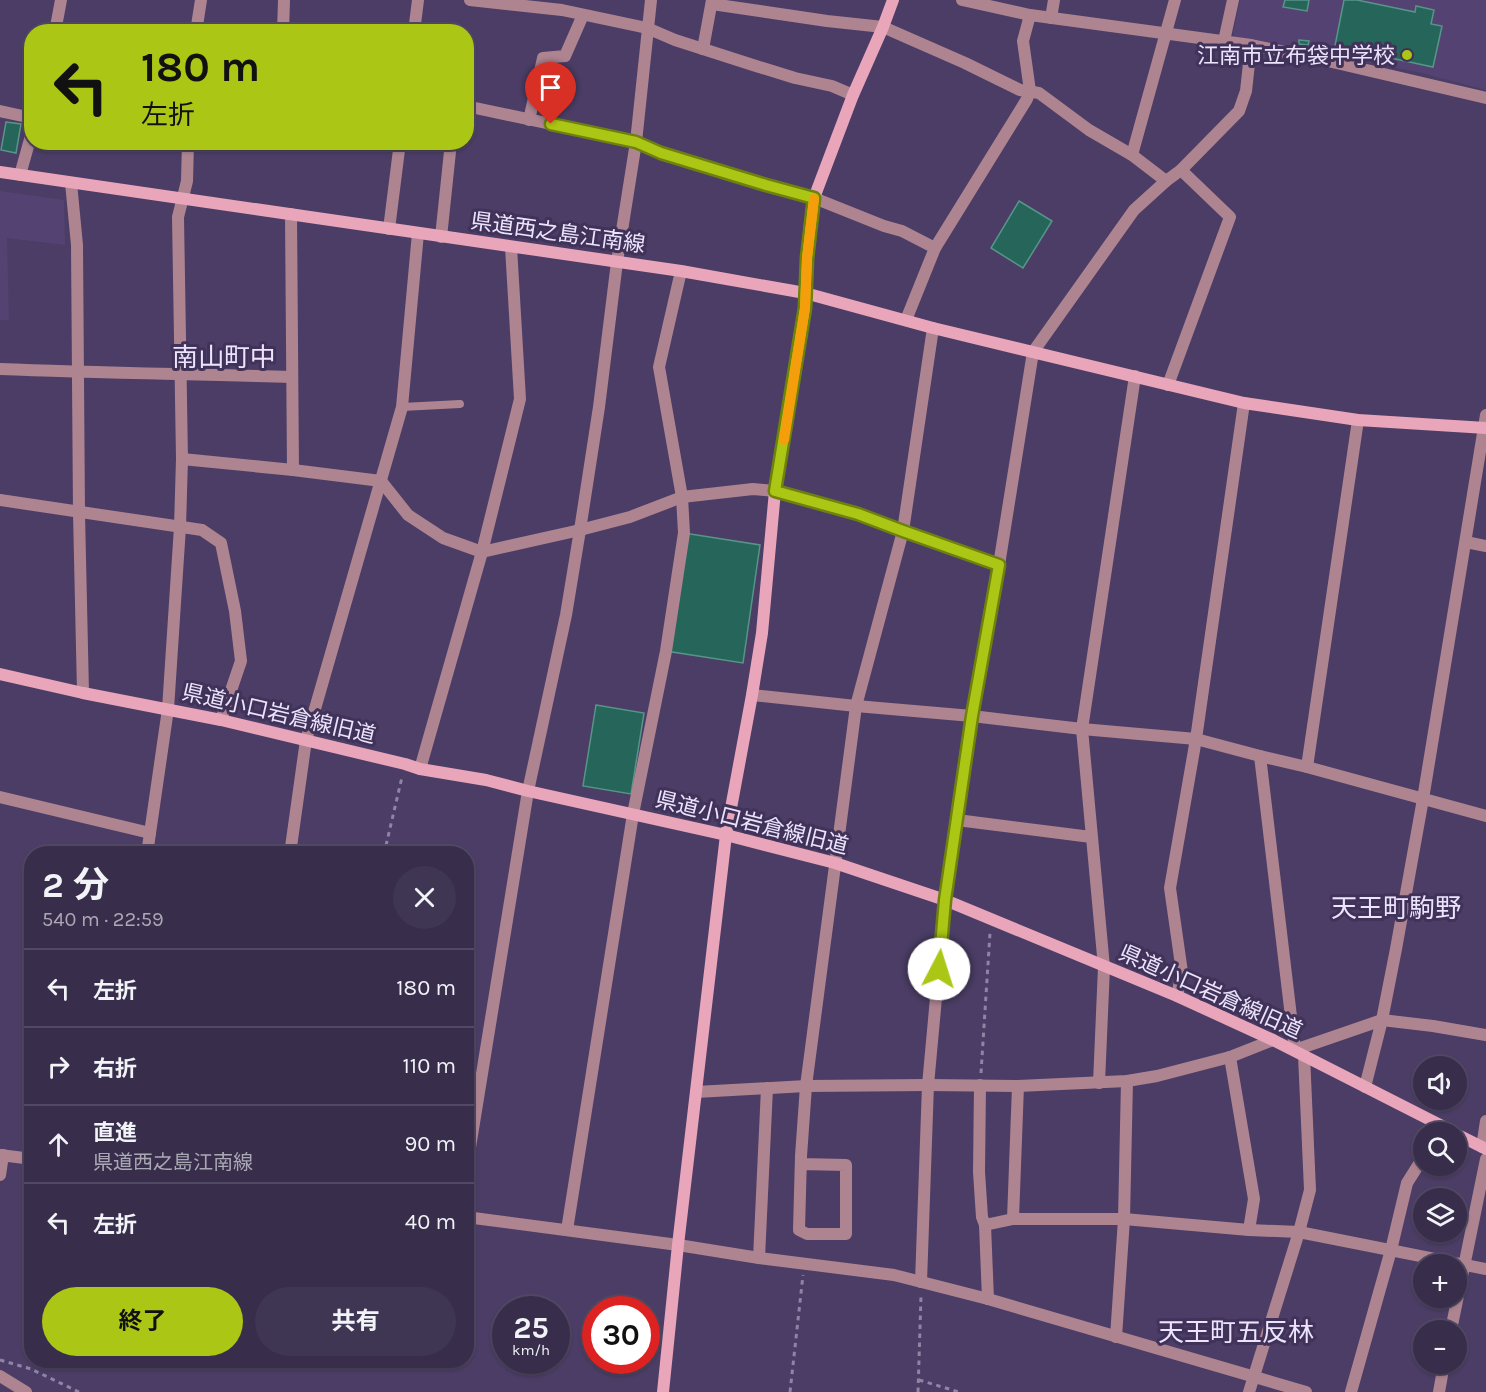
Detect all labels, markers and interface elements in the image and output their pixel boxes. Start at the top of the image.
text: 180 m [141,42,260,92]
place label: 江南市立布袋中学校 [1197,43,1395,69]
icon: left [42,48,120,126]
marker: 江南市立布袋中学校 [1400,48,1414,62]
pin [525,62,576,124]
icon: arrive [534,71,567,104]
text: 左折 [141,99,195,131]
street label: 県道西之島江南線 [469,208,647,258]
district label: 南山町中 [172,342,276,373]
street label: 県道小口岩倉線旧道 [179,679,378,749]
street label: 県道小口岩倉線旧道 [653,786,851,860]
text: 2 分 [42,864,109,906]
button: close [393,866,456,929]
district label: 天王町駒野 [1331,893,1461,924]
text: 540 m · 22:59 [42,908,164,931]
position arrow [907,937,971,1001]
street label: 県道小口岩倉線旧道 [1115,940,1306,1044]
icon: left [42,972,75,1005]
text: 180 m [396,975,456,1001]
text: 左折 [93,978,137,1004]
icon: right [42,1050,75,1083]
text: 110 m [403,1053,456,1079]
text: 右折 [93,1056,137,1082]
map controls [1413,1056,1467,1374]
button: sound [1413,1056,1467,1110]
text: 直進 [93,1120,137,1146]
button: search [1413,1122,1467,1176]
icon: ahead [42,1128,75,1161]
text: 90 m [404,1131,456,1157]
text: 県道西之島江南線 [93,1151,253,1174]
button: layers [1413,1188,1467,1242]
icon: left [42,1206,75,1239]
text: 40 m [405,1209,456,1235]
text: 左折 [93,1212,137,1238]
button: + [1413,1254,1467,1308]
button: 終了 [42,1287,243,1356]
button: 共有 [255,1287,456,1356]
speed limit sign: 30 [582,1296,660,1374]
text: 25 [513,1310,549,1346]
district label: 天王町五反林 [1158,1317,1314,1348]
button: − [1413,1320,1467,1374]
text: km/h [512,1341,550,1359]

